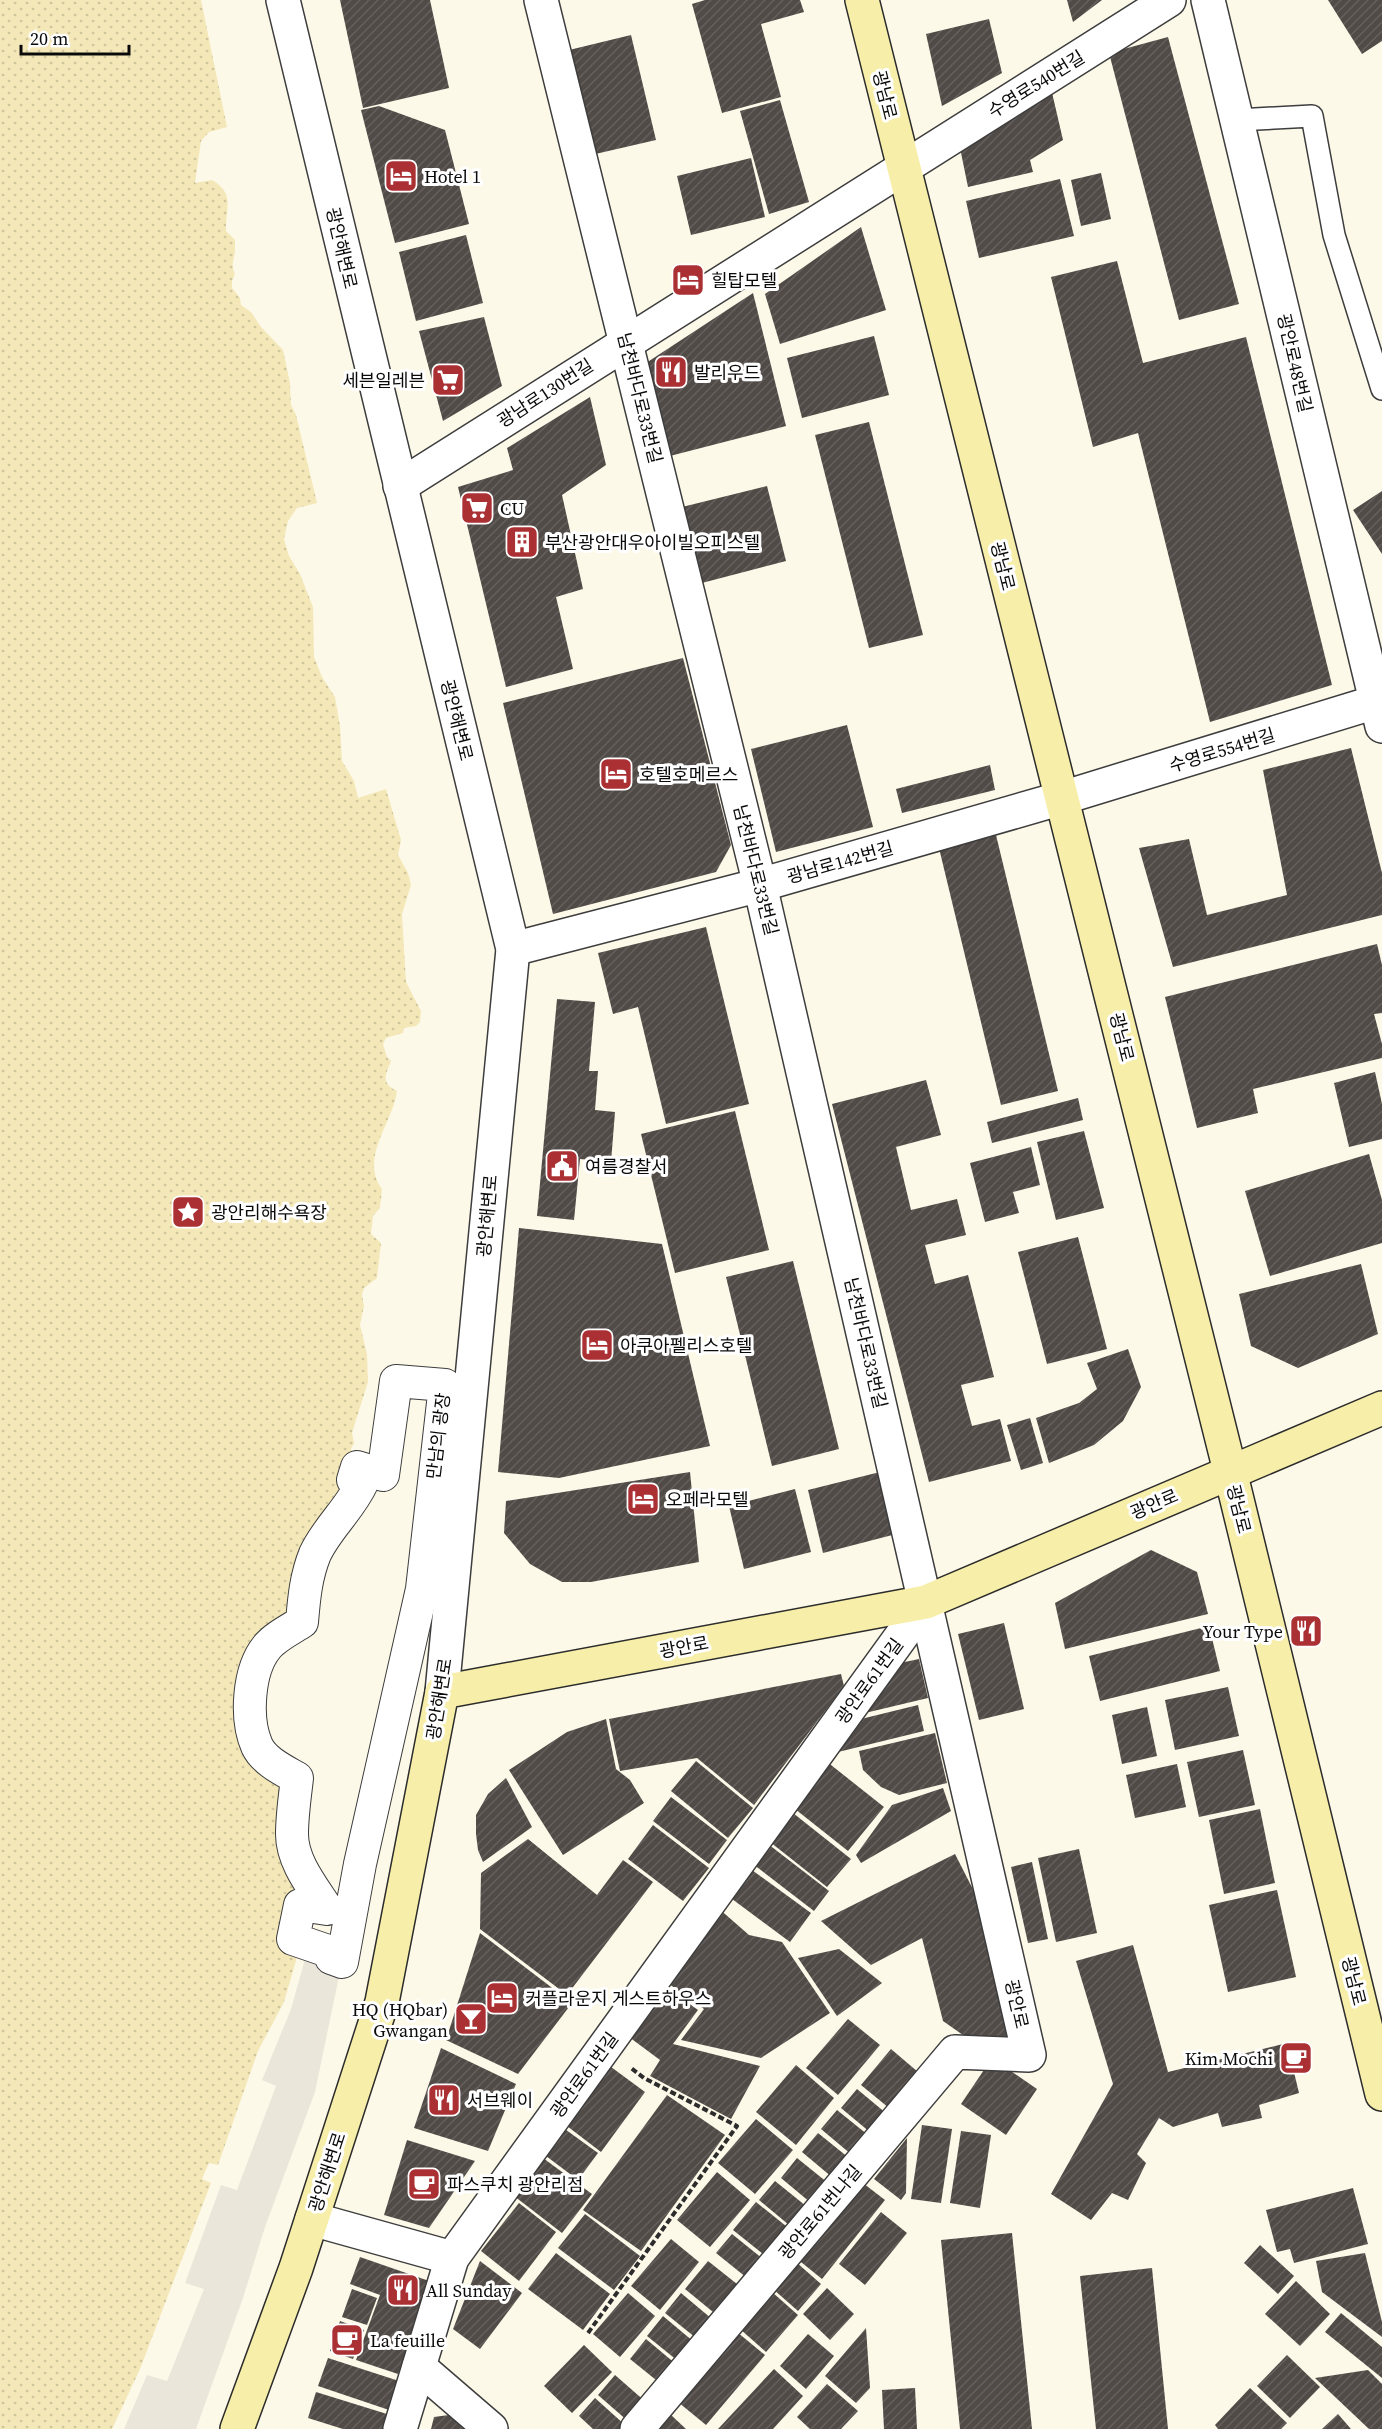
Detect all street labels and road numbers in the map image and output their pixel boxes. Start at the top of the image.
street label: 수영로540번길 [983,44,1089,124]
street label: 광남로 [867,68,903,122]
street label: 광안해변로 [321,205,363,291]
street label: 광안로48번길 [1271,311,1319,415]
street label: 남천바다로33번길 [612,330,668,466]
street label: 광남로130번길 [492,353,598,433]
street label: 광남로 [985,539,1021,593]
street label: 광안해변로 [435,677,479,763]
street label: 수영로554번길 [1166,722,1278,778]
street label: 남천바다로33번길 [728,802,784,938]
street label: 광남로142번길 [784,835,896,889]
street label: 광남로 [1104,1010,1140,1064]
street label: 광안해변로 [471,1174,503,1258]
street label: 남천바다로33번길 [839,1275,893,1411]
street label: 만남의 광장 [420,1391,456,1481]
street label: 광남로 [1221,1482,1257,1536]
street label: 광안로 [1126,1483,1182,1525]
street label: 광안로 [657,1630,711,1664]
street label: 광안로61번길 [829,1633,909,1729]
street label: 광안해변로 [420,1656,458,1742]
street label: 광남로 [1336,1954,1372,2008]
street label: 광안로 [999,1977,1035,2031]
street label: 광안로61번길 [544,2027,624,2123]
street label: 광안해변로 [302,2129,352,2215]
street label: 광안로61번나길 [773,2159,867,2265]

